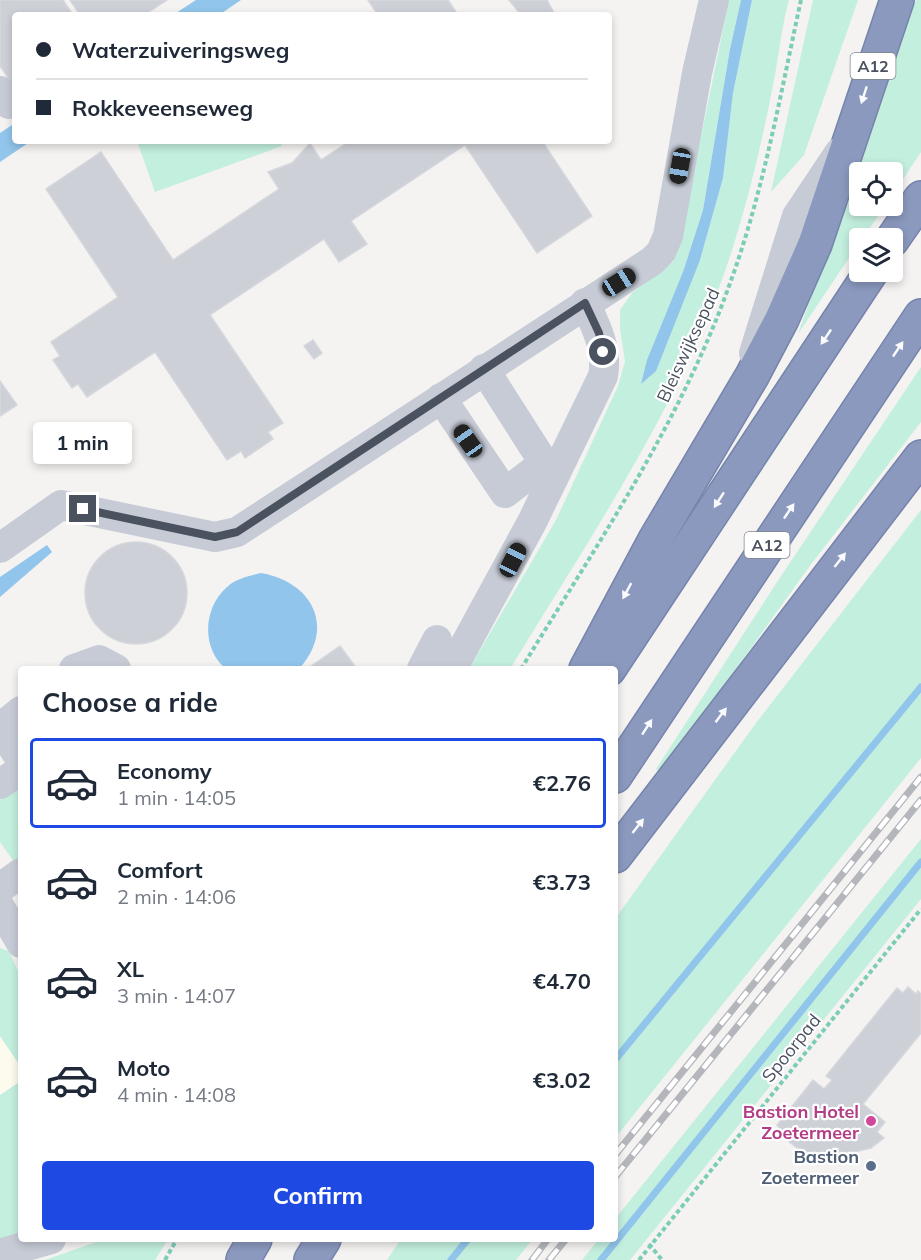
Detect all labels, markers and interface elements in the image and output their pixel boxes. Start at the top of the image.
text: Waterzuiveringsweg [72,36,289,64]
road number: A12 [850,53,896,79]
one-way arrow [859,86,868,104]
text: Rokkeveenseweg [72,94,253,122]
car [668,147,692,185]
map controls [849,162,903,282]
button: locate [849,162,903,216]
button: layers [849,228,903,282]
car [599,265,639,299]
street label: Bleiswijksepad [651,284,725,406]
one-way arrow [821,329,832,346]
route start [589,338,616,365]
one-way arrow [892,342,904,358]
car [450,421,486,461]
callout: 1 min [34,422,132,464]
text: 1 min [56,430,109,455]
one-way arrow [714,492,725,508]
route end [69,495,96,522]
one-way arrow [783,504,795,520]
road number: A12 [744,532,789,558]
car [497,540,529,580]
one-way arrow [833,552,846,568]
one-way arrow [622,583,632,600]
text: Choose a ride [42,685,218,719]
one-way arrow [715,707,727,723]
one-way arrow [641,719,653,735]
icon: car [45,756,99,810]
text: Economy [117,757,212,785]
text: €2.76 [533,769,591,797]
text: 1 min · 14:05 [117,785,236,810]
one-way arrow [632,818,644,833]
icon: car [45,855,99,909]
text: Comfort [117,856,203,884]
text: €3.73 [533,868,591,896]
text: 2 min · 14:06 [117,884,236,909]
icon: car [45,954,99,1008]
text: XL [117,955,144,983]
text: €4.70 [533,967,591,995]
text: 3 min · 14:07 [117,983,236,1008]
street label: Spoorpad [756,1009,826,1087]
icon: car [45,1053,99,1107]
text: Moto [117,1054,170,1082]
text: €3.02 [533,1066,591,1094]
text: 4 min · 14:08 [117,1082,236,1107]
place label: Bastion Hotel Zoetermeer [743,1100,860,1144]
marker: Bastion Hotel Zoetermeer [864,1114,878,1128]
place label: Bastion Zoetermeer [761,1145,860,1189]
marker: Bastion Zoetermeer [864,1159,878,1173]
button: Confirm [42,1161,594,1230]

